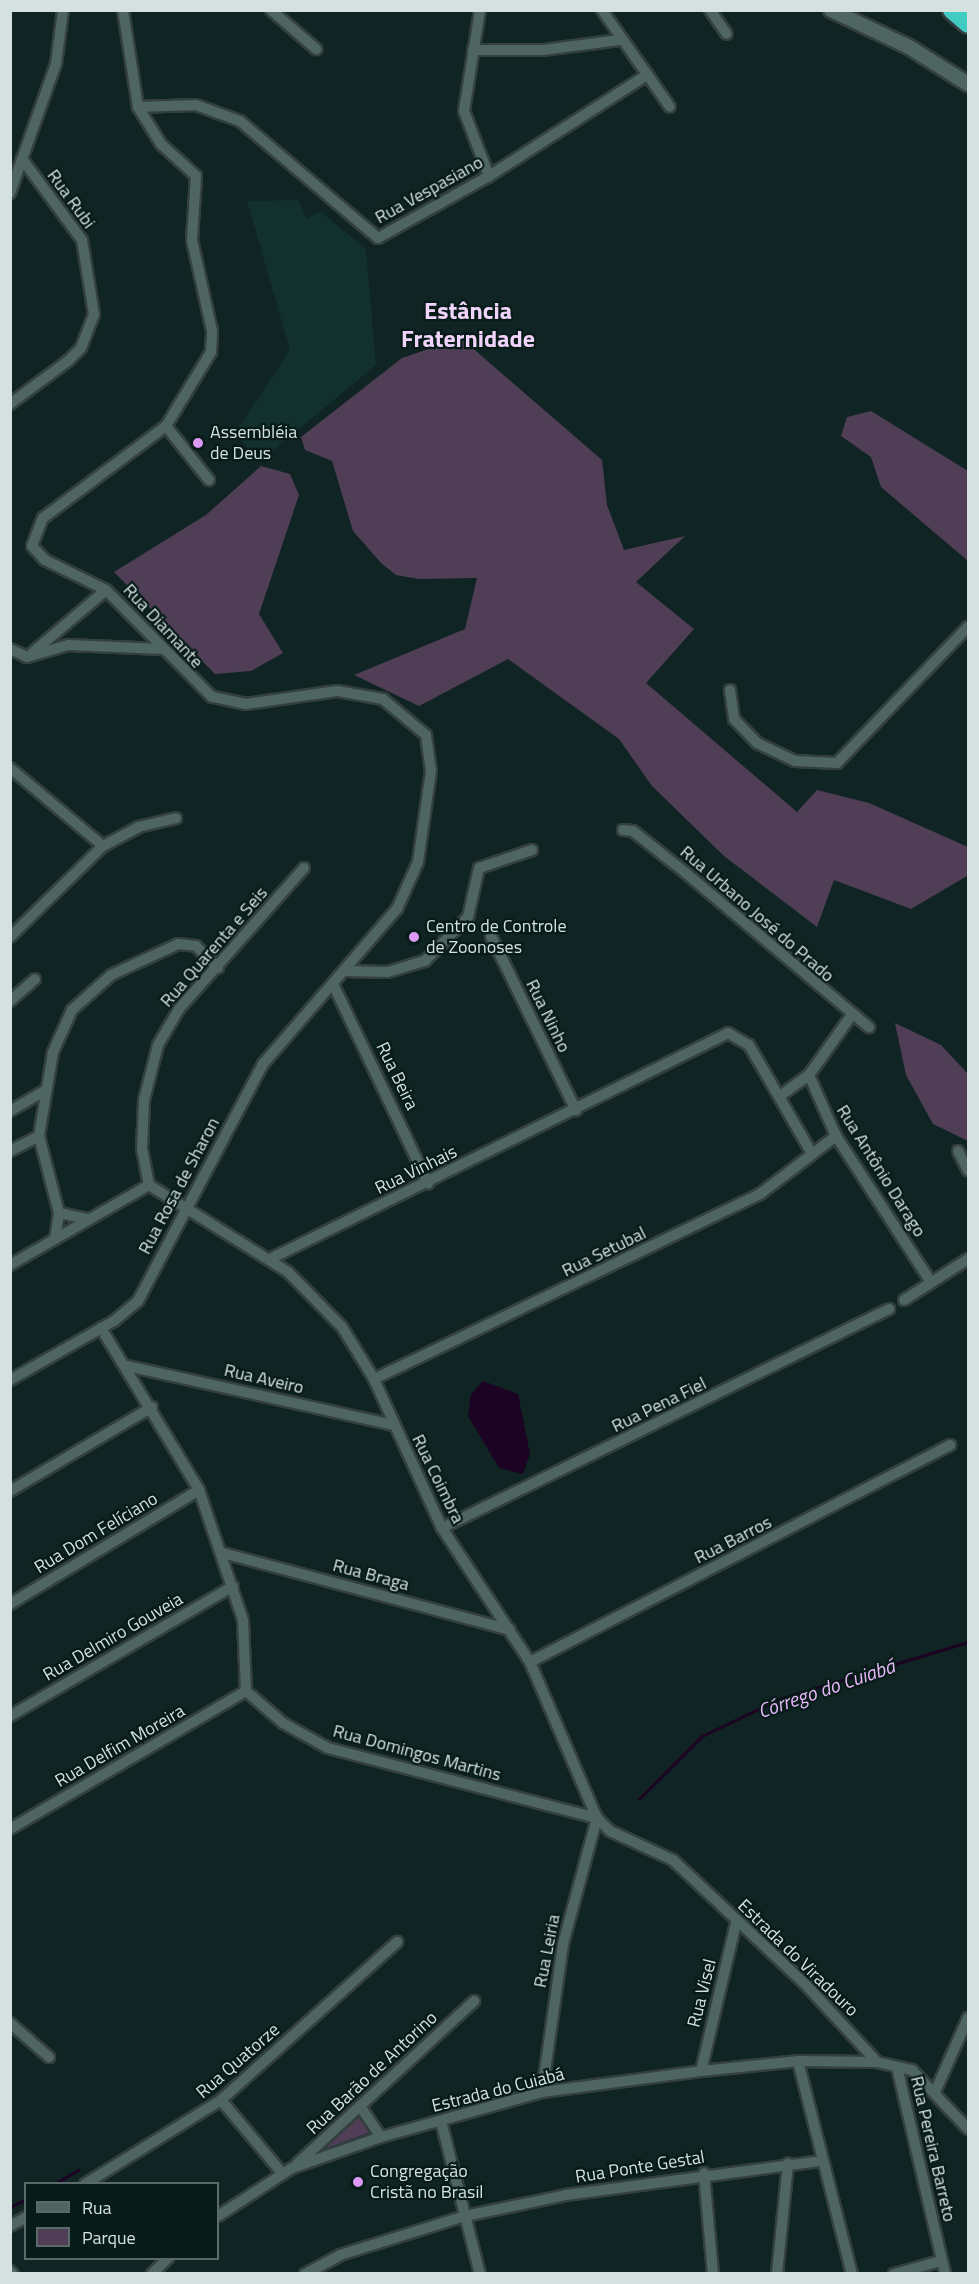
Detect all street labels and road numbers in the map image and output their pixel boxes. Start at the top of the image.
street label: Rua Vespasiano [371,151,487,229]
street label: Rua Rubi [42,165,100,233]
street label: Rua Diamante [119,579,207,673]
street label: Rua Urbano José do Prado [676,841,838,987]
street label: Rua Quarenta e Seis [156,882,272,1012]
street label: Rua Ninho [521,976,575,1056]
street label: Rua Beira [371,1038,423,1114]
street label: Rua Antônio Darago [832,1101,930,1241]
street label: Rua Rosa de Sharon [134,1114,224,1258]
street label: Rua Vinhais [371,1141,461,1199]
street label: Rua Setubal [558,1222,650,1282]
street label: Rua Aveiro [222,1359,306,1399]
street label: Rua Pena Fiel [608,1373,710,1437]
street label: Rua Coimbra [407,1431,469,1527]
street label: Rua Dom Felíciano [30,1488,162,1578]
street label: Rua Barros [691,1511,775,1569]
street label: Rua Braga [330,1554,412,1596]
street label: Rua Delmiro Gouveia [39,1588,187,1686]
street label: Rua Delfim Moreira [51,1700,189,1792]
street label: Rua Domingos Martins [331,1720,503,1786]
street label: Estrada do Viradouro [733,1895,863,2021]
street label: Rua Leiria [529,1912,565,1990]
street label: Rua Visel [683,1957,721,2029]
street label: Rua Barão de Antorino [302,2007,442,2139]
street label: Rua Quatorze [192,2019,284,2103]
street label: Estrada do Cuiabá [429,2063,567,2117]
street label: Rua Pereira Barreto [906,2074,960,2224]
street label: Rua Ponte Gestal [574,2146,706,2188]

